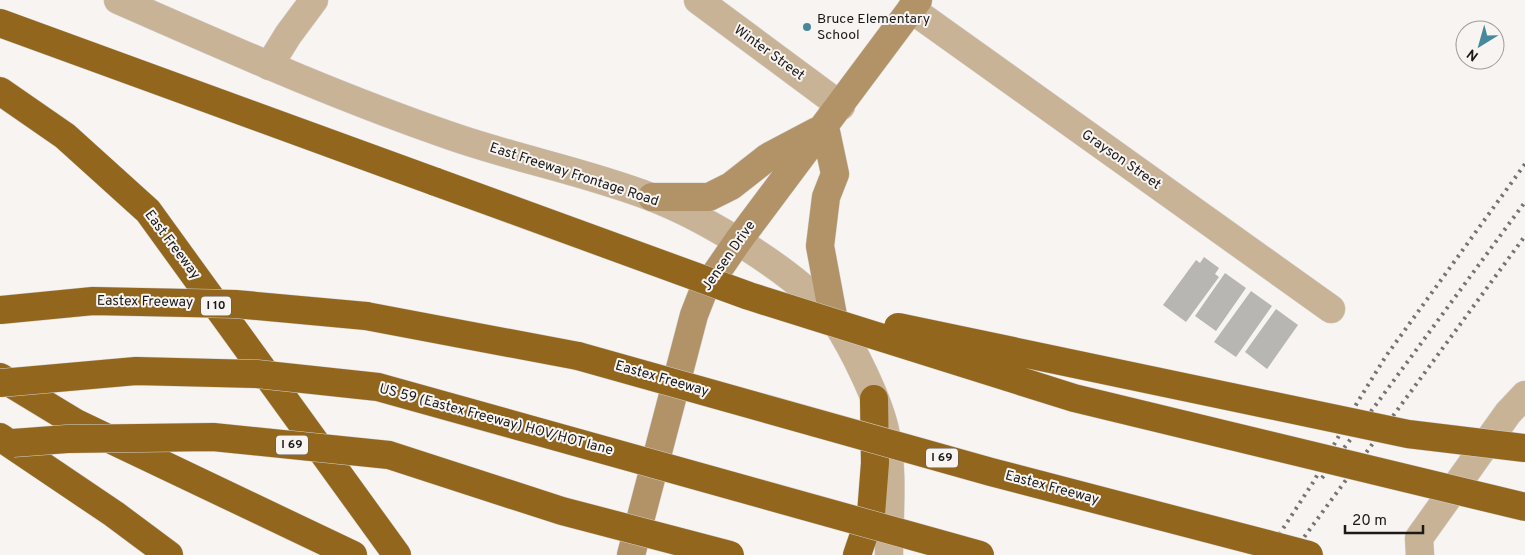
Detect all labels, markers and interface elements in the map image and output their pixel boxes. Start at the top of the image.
place label: Bruce Elementary School [817,11,930,44]
north arrow [1455,20,1505,70]
marker: Bruce Elementary School [801,21,813,33]
street label: Winter Street [730,22,808,84]
text: N [1464,44,1482,64]
street label: Grayson Street [1078,126,1164,194]
street label: East Freeway Frontage Road [487,140,661,210]
street label: East Freeway [140,207,204,283]
street label: Jensen Drive [699,218,759,294]
street label: Eastex Freeway [97,293,193,311]
road number: I 10 [201,296,231,316]
street label: Eastex Freeway [613,358,711,400]
street label: US 59 (Eastex Freeway) HOV/HOT lane [377,381,615,459]
road number: I 69 [276,436,308,454]
road number: I 69 [926,448,958,468]
street label: Eastex Freeway [1003,467,1101,509]
scale bar [1345,502,1422,534]
text: 20 m [1352,512,1387,531]

